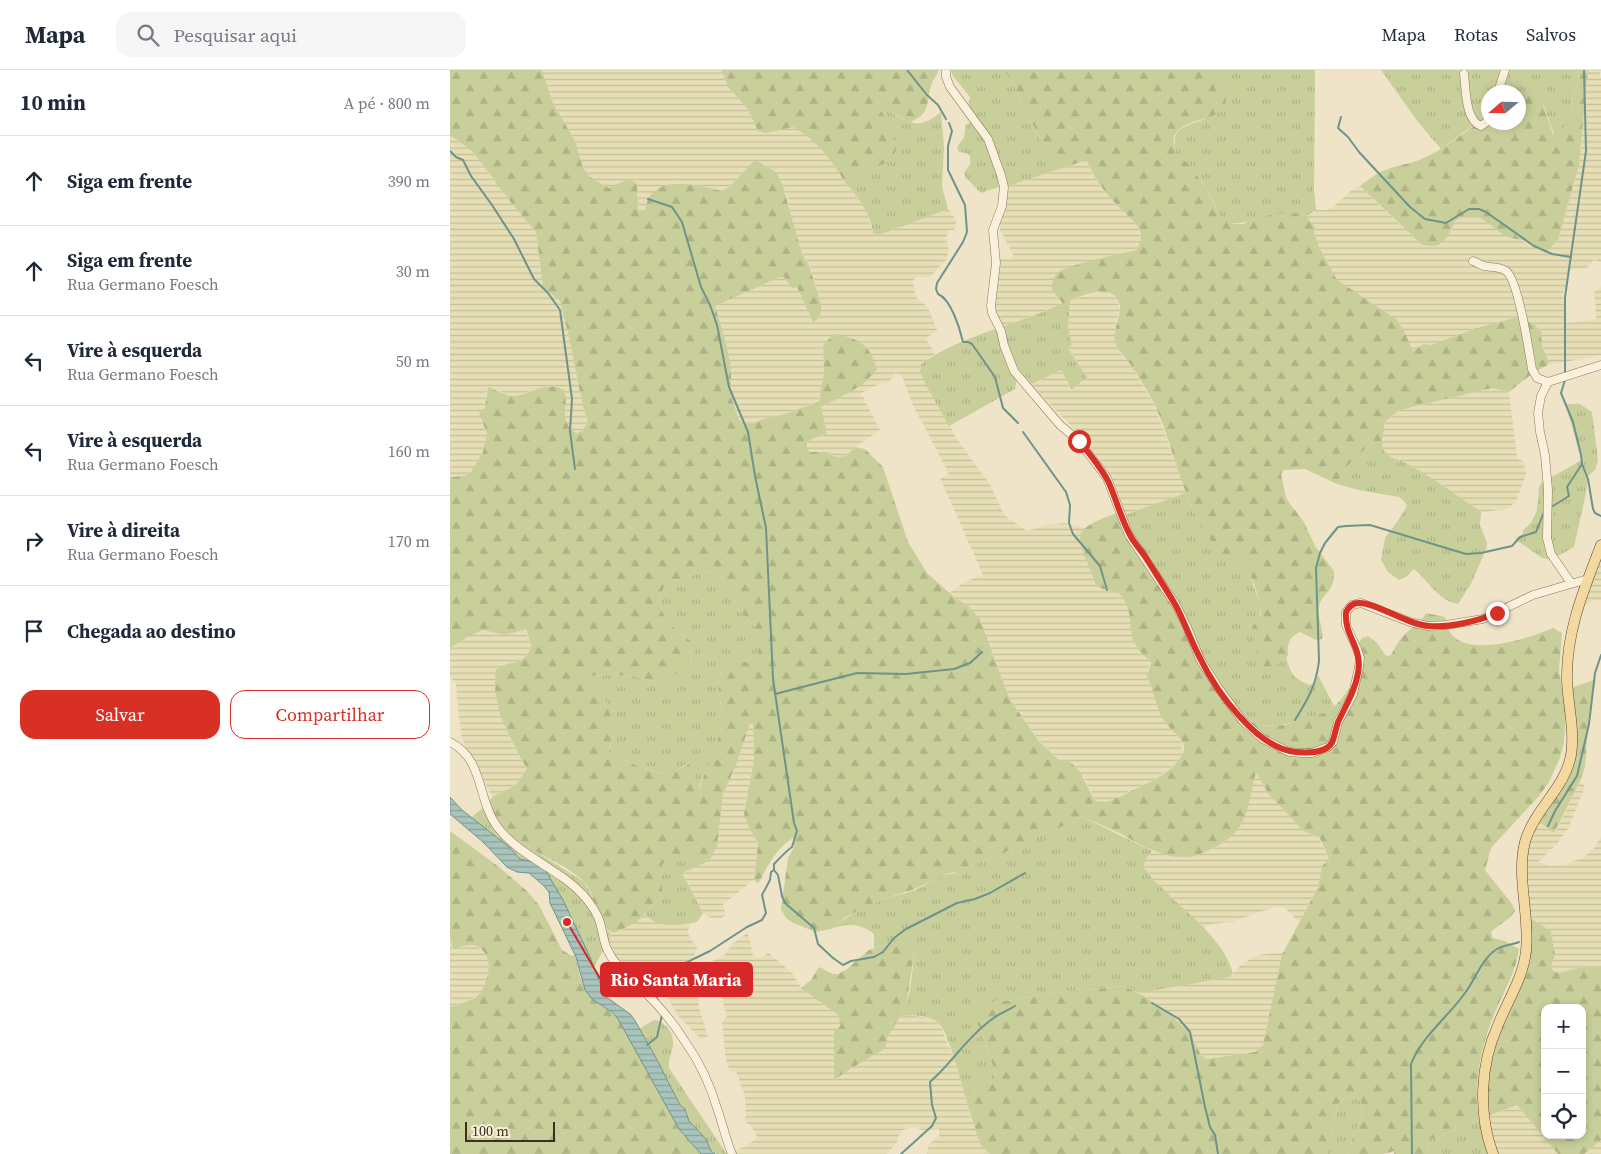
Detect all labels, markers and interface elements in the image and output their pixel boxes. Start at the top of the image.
search box [116,12,466,57]
text: Mapa [25,18,86,51]
icon: search [134,21,162,49]
text: Pesquisar aqui [174,22,297,48]
text: Mapa [1382,22,1426,47]
text: Rotas [1454,22,1498,47]
text: Salvos [1526,22,1576,47]
north arrow [1481,85,1526,130]
text: 10 min [20,88,86,117]
text: A pé · 800 m [344,92,430,114]
icon: ahead [20,167,48,195]
text: Siga em frente [67,168,192,194]
text: 390 m [388,170,430,192]
text: Siga em frente [67,247,192,273]
icon: ahead [20,257,48,285]
text: 30 m [396,260,430,282]
text: Rua Germano Foesch [67,273,219,295]
text: Vire à esquerda [67,337,202,363]
icon: left [20,347,48,375]
text: 50 m [396,350,430,372]
text: Rua Germano Foesch [67,363,219,385]
text: Vire à esquerda [67,427,202,453]
route start [1068,430,1091,453]
icon: left [20,437,48,465]
text: 160 m [388,440,430,462]
text: Rua Germano Foesch [67,453,219,475]
text: Vire à direita [67,517,180,543]
icon: right [20,527,48,555]
text: 170 m [388,530,430,552]
text: Rua Germano Foesch [67,543,219,565]
route end [1486,602,1509,625]
icon: arrive [20,617,48,645]
text: Chegada ao destino [67,618,236,644]
button: Salvar [20,690,220,739]
button: Compartilhar [230,690,430,739]
callout: Rio Santa Maria [601,963,752,996]
text: Rio Santa Maria [610,967,742,992]
map controls [1541,1004,1586,1139]
button: + [1541,1004,1586,1049]
button: − [1541,1049,1586,1094]
button: locate [1541,1094,1586,1139]
scale bar [465,1119,555,1142]
text: 100 m [472,1121,509,1141]

